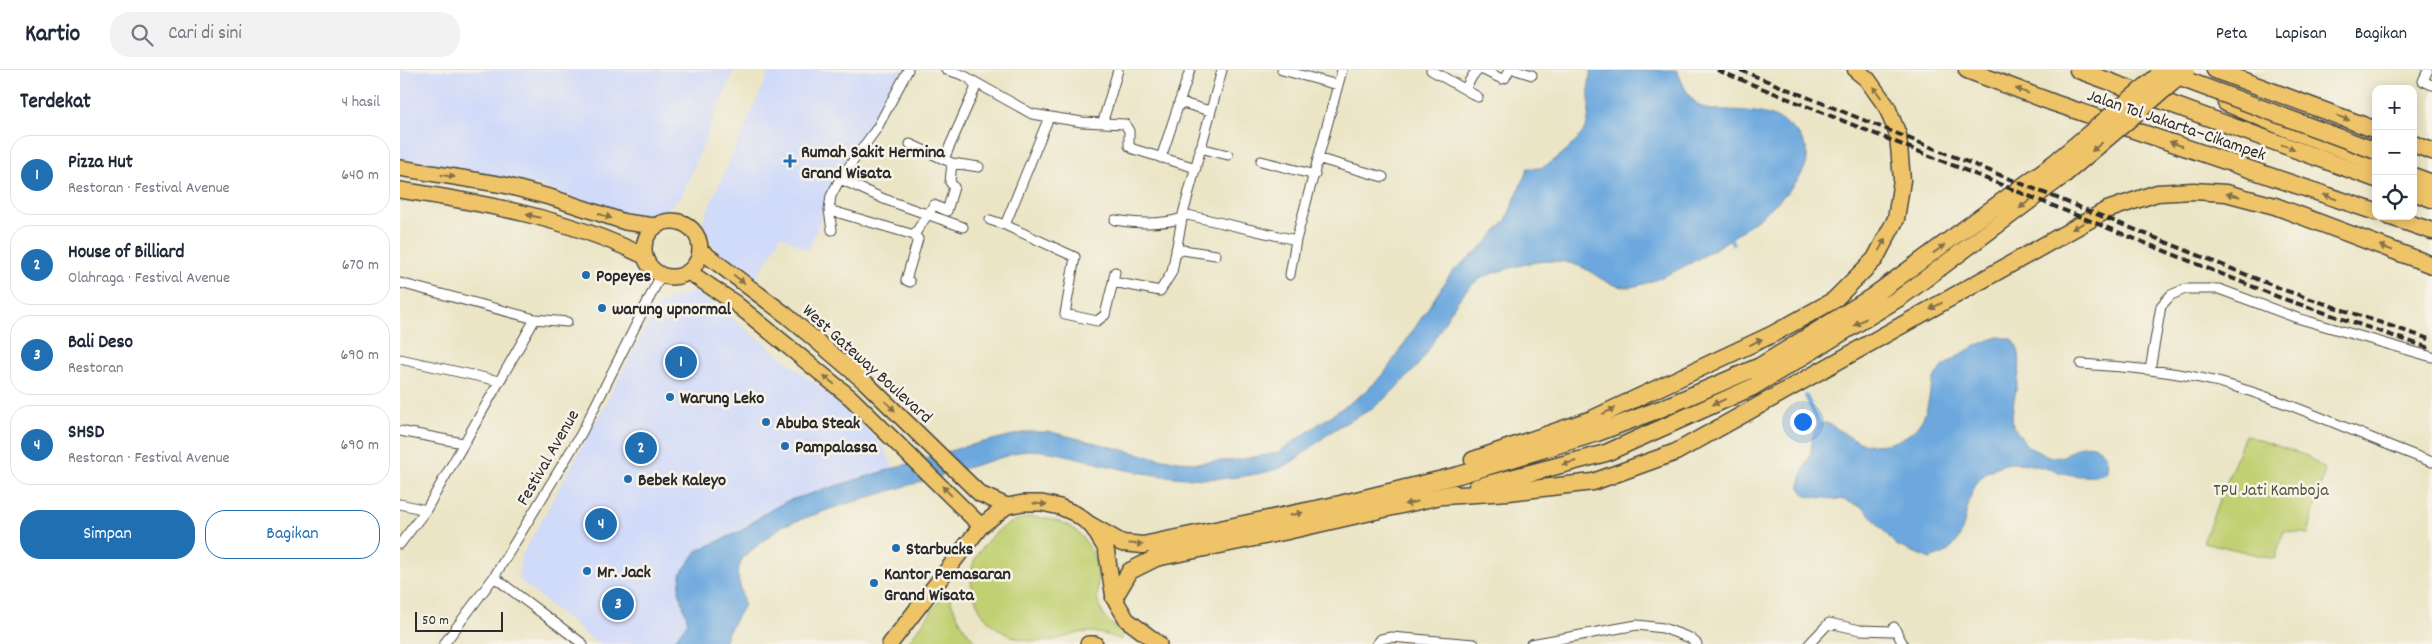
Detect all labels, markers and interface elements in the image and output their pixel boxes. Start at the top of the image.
search box [110,12,460,57]
text: Kartio [25,18,80,52]
icon: search [128,21,156,49]
text: Cari di sini [168,21,242,48]
text: Peta [2216,22,2247,47]
text: Lapisan [2275,22,2327,47]
text: Bagikan [2355,22,2407,47]
street label: Jalan Tol Jakarta–Cikampek [2083,84,2269,169]
map controls [2372,85,2417,220]
button: + [2372,85,2417,130]
one-way arrow [1871,86,1882,99]
one-way arrow [2014,87,2029,95]
text: Terdekat [20,88,91,118]
text: 4 hasil [341,91,380,114]
one-way arrow [2335,115,2350,122]
button: − [2372,130,2417,175]
one-way arrow [2168,140,2183,148]
place label: Rumah Sakit Hermina Grand Wisata [801,141,945,187]
one-way arrow [2091,141,2104,152]
one-way arrow [2281,143,2296,151]
text: Pizza Hut [68,150,133,177]
marker: Rumah Sakit Hermina Grand Wisata [783,154,797,168]
text: 1 [35,164,39,187]
text: 640 m [341,164,379,187]
one-way arrow [441,172,457,180]
button: locate [2372,175,2417,220]
text: Restoran · Festival Avenue [68,177,230,200]
one-way arrow [2226,191,2241,199]
one-way arrow [2322,192,2337,200]
one-way arrow [2018,199,2032,209]
one-way arrow [525,212,540,220]
one-way arrow [598,212,613,220]
one-way arrow [2071,222,2085,231]
one-way arrow [1878,239,1887,252]
text: House of Billiard [68,240,184,267]
one-way arrow [1932,244,1946,254]
one-way arrow [2379,244,2394,251]
text: 2 [34,254,41,277]
text: 670 m [342,254,379,277]
place label: Popeyes [596,265,652,290]
text: Olahraga · Festival Avenue [68,267,230,290]
marker: Popeyes [580,269,592,281]
one-way arrow [732,274,746,284]
place label: warung upnormal [612,298,732,323]
street label: West Gateway Boulevard [796,299,937,430]
marker: warung upnormal [596,302,608,314]
one-way arrow [1929,302,1944,310]
one-way arrow [1853,317,1866,327]
text: Bali Deso [68,330,133,357]
one-way arrow [1749,338,1763,346]
pin: 1 [665,343,697,381]
text: 3 [33,344,41,367]
text: 690 m [340,344,379,367]
text: Restoran [68,357,123,380]
one-way arrow [822,374,835,385]
place label: Warung Leko [680,387,764,412]
marker: Warung Leko [664,391,676,403]
one-way arrow [1712,399,1726,407]
one-way arrow [884,400,896,412]
street label: Festival Avenue [512,406,587,511]
one-way arrow [1602,407,1616,415]
your location [1790,409,1816,435]
place label: Abuba Steak [776,412,861,437]
marker: Abuba Steak [760,416,772,428]
text: SHSD [68,420,104,447]
pin: 2 [625,429,657,467]
text: 4 [34,434,40,457]
text: 690 m [340,434,379,457]
place label: Pampalassa [795,436,878,461]
marker: Pampalassa [779,440,791,452]
text: Restoran · Festival Avenue [68,447,230,470]
one-way arrow [1561,459,1576,467]
place label: Bebek Kaleyo [638,469,726,494]
marker: Bebek Kaleyo [622,473,634,485]
park label: TPU Jati Kamboja [2213,479,2329,504]
one-way arrow [941,486,953,498]
one-way arrow [1404,499,1419,507]
one-way arrow [1032,500,1048,508]
pin: 4 [585,505,617,543]
one-way arrow [1288,509,1304,517]
button: Simpan [20,510,195,559]
button: Bagikan [205,510,380,559]
place label: Starbucks [906,538,974,563]
one-way arrow [1129,540,1145,548]
marker: Starbucks [890,542,902,554]
place label: Mr. Jack [597,561,652,586]
place label: Kantor Pemasaran Grand Wisata [884,563,1011,609]
marker: Mr. Jack [581,565,593,577]
marker: Kantor Pemasaran Grand Wisata [868,577,880,589]
pin: 3 [602,585,634,623]
scale bar [415,609,502,632]
text: 50 m [422,611,449,631]

